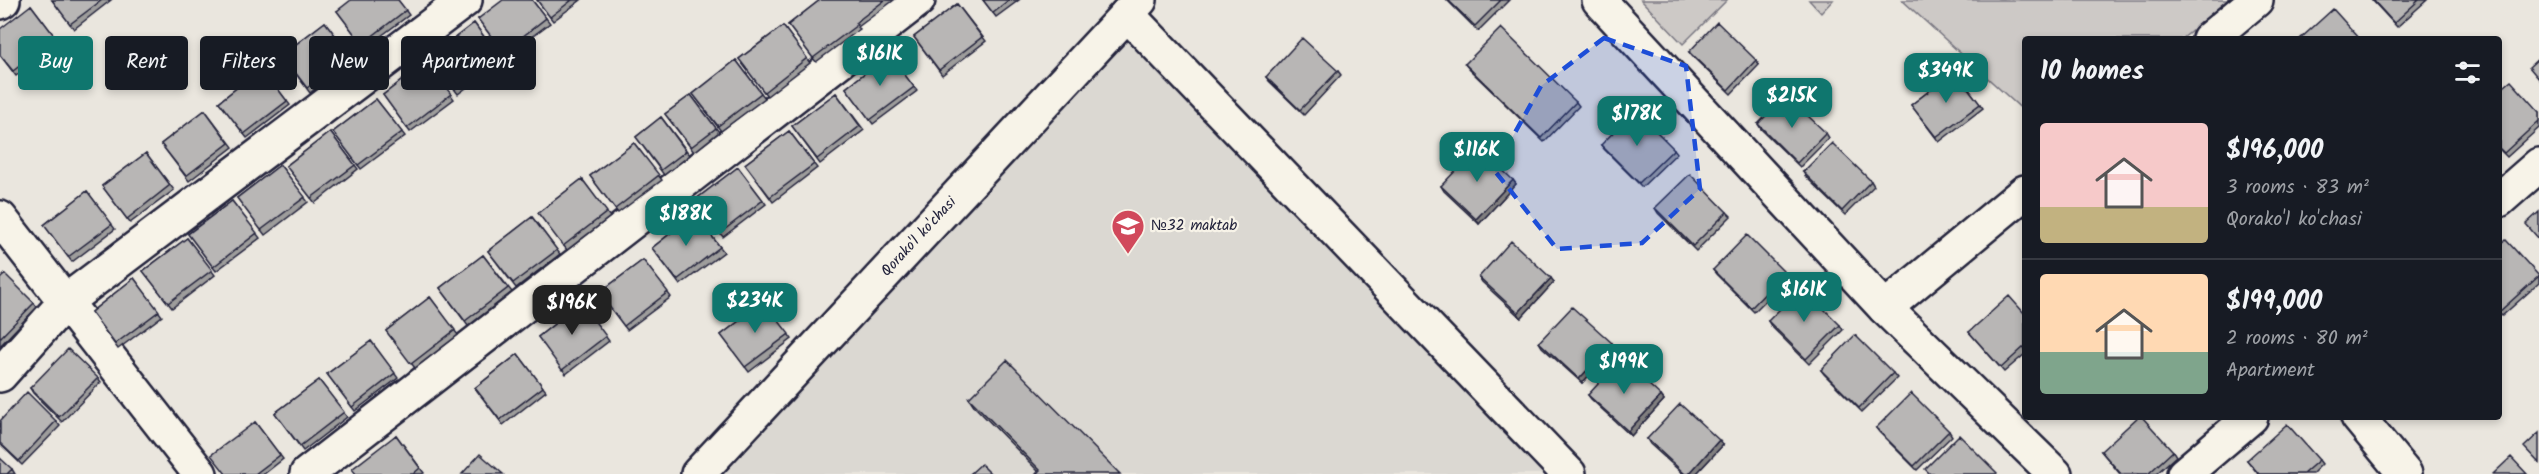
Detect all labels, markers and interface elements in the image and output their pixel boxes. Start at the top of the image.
chip: Buy [18,36,93,90]
chip: Rent [105,36,188,90]
chip: Filters [200,36,297,90]
chip: New [309,36,389,90]
chip: Apartment [401,36,536,90]
pin: $161K [838,36,922,87]
text: $161K [857,39,903,71]
text: 10 homes [2040,51,2144,93]
pin: $349K [1904,53,1988,104]
text: $349K [1918,56,1974,88]
icon: filters [2451,56,2484,89]
pin: $215K [1750,78,1834,129]
text: $215K [1766,81,1818,113]
pin: $178K [1595,96,1679,147]
text: $178K [1611,99,1663,131]
text: $196,000 [2226,130,2323,172]
pin: $116K [1435,132,1519,183]
text: $116K [1454,135,1500,167]
icon: home [2088,147,2160,219]
text: 3 rooms · 83 m² [2226,172,2369,204]
street label: Qorako'l ko'chasi [875,191,963,283]
pin: $188K [644,196,728,247]
text: $188K [659,199,713,231]
text: Qorako'l ko'chasi [2226,204,2362,236]
school or university icon: №32 maktab [1110,208,1146,255]
place label: №32 maktab [1151,214,1237,238]
pin: $161K [1762,272,1846,323]
text: $161K [1781,275,1827,307]
text: $199,000 [2226,281,2322,323]
pin: $234K [713,283,797,334]
pin: $196K [530,285,614,336]
text: $234K [726,286,784,318]
text: $196K [547,288,597,320]
icon: home [2088,298,2160,370]
text: 2 rooms · 80 m² [2226,323,2368,355]
pin: $199K [1582,344,1666,395]
text: $199K [1599,347,1649,379]
text: Apartment [2226,355,2315,387]

